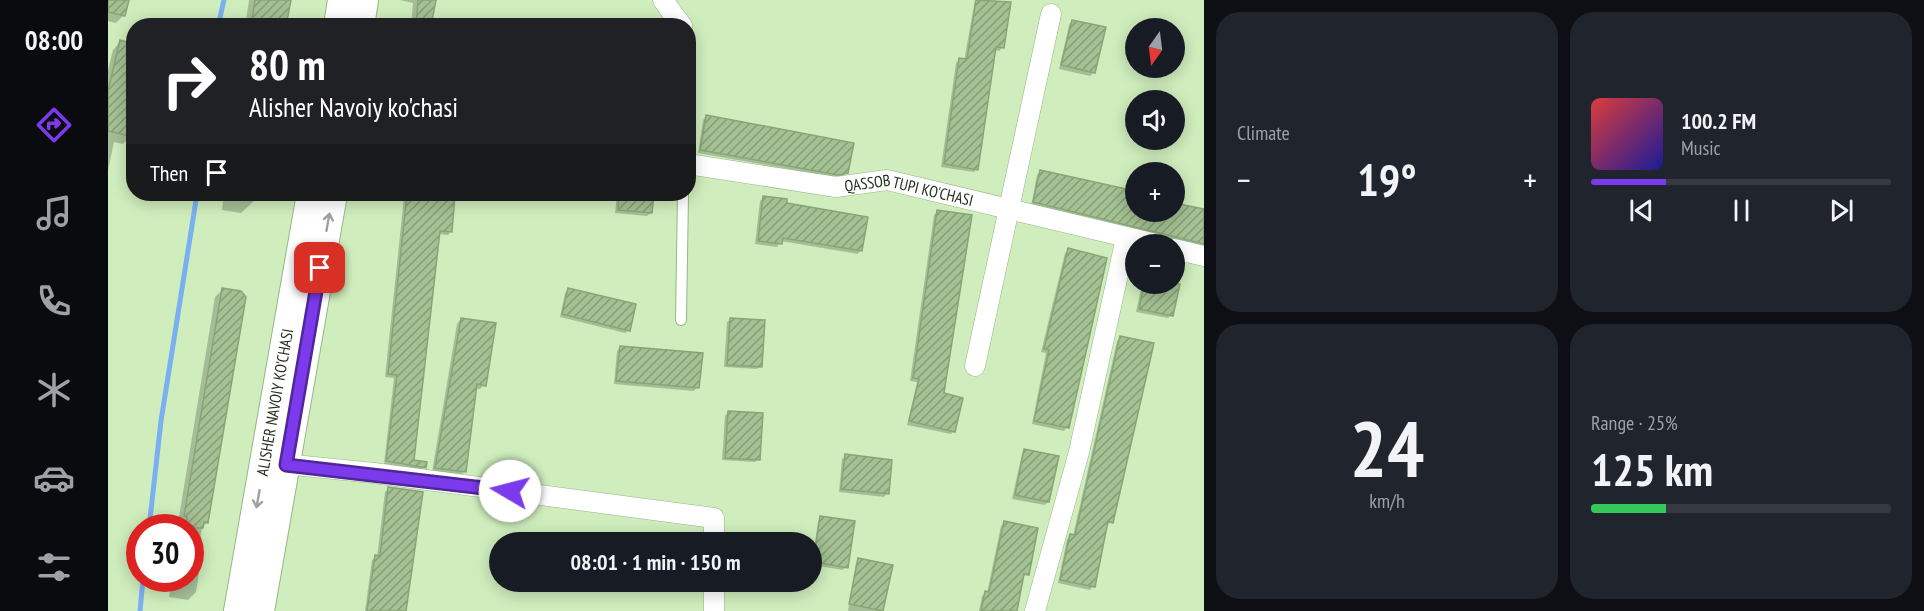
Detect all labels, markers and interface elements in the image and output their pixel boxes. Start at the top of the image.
north arrow [1125,18,1185,78]
map controls [1125,18,1185,294]
text: 08:00 [25,23,83,57]
text: 80 m [249,37,326,92]
icon: right [150,42,228,120]
text: Alisher Navoiy ko'chasi [249,90,458,124]
button: sound [1125,90,1185,150]
icon: directions [33,104,75,146]
text: 100.2 FM [1681,107,1756,135]
text: Climate [1237,120,1290,146]
text: Music [1681,135,1721,161]
text: 19° [1357,150,1417,208]
icon: arrive [200,156,233,189]
text: − [1237,158,1251,201]
text: + [1523,158,1537,201]
text: Then [150,159,188,187]
button: + [1125,162,1185,222]
street label: QASSOB TUPI KO'CHASI [843,170,975,210]
icon: music [33,192,75,234]
icon: previous [1625,194,1658,227]
icon: pause [1725,194,1758,227]
icon: next [1825,194,1858,227]
one-way arrow [322,213,333,233]
button: − [1125,234,1185,294]
pin [294,242,345,293]
icon: arrive [303,251,336,284]
icon: phone [33,280,75,322]
street label: ALISHER NAVOIY KO'CHASI [252,327,297,477]
icon: climate [33,369,75,411]
text: 24 [1350,398,1424,499]
text: Range · 25% [1591,410,1678,436]
text: 125 km [1591,440,1713,498]
icon: car [33,457,75,499]
position arrow [478,459,542,523]
text: km/h [1369,488,1405,514]
one-way arrow [252,489,263,509]
speed limit sign: 30 [126,514,204,592]
icon: filters [33,546,75,588]
text: 08:01 · 1 min · 150 m [570,548,741,576]

